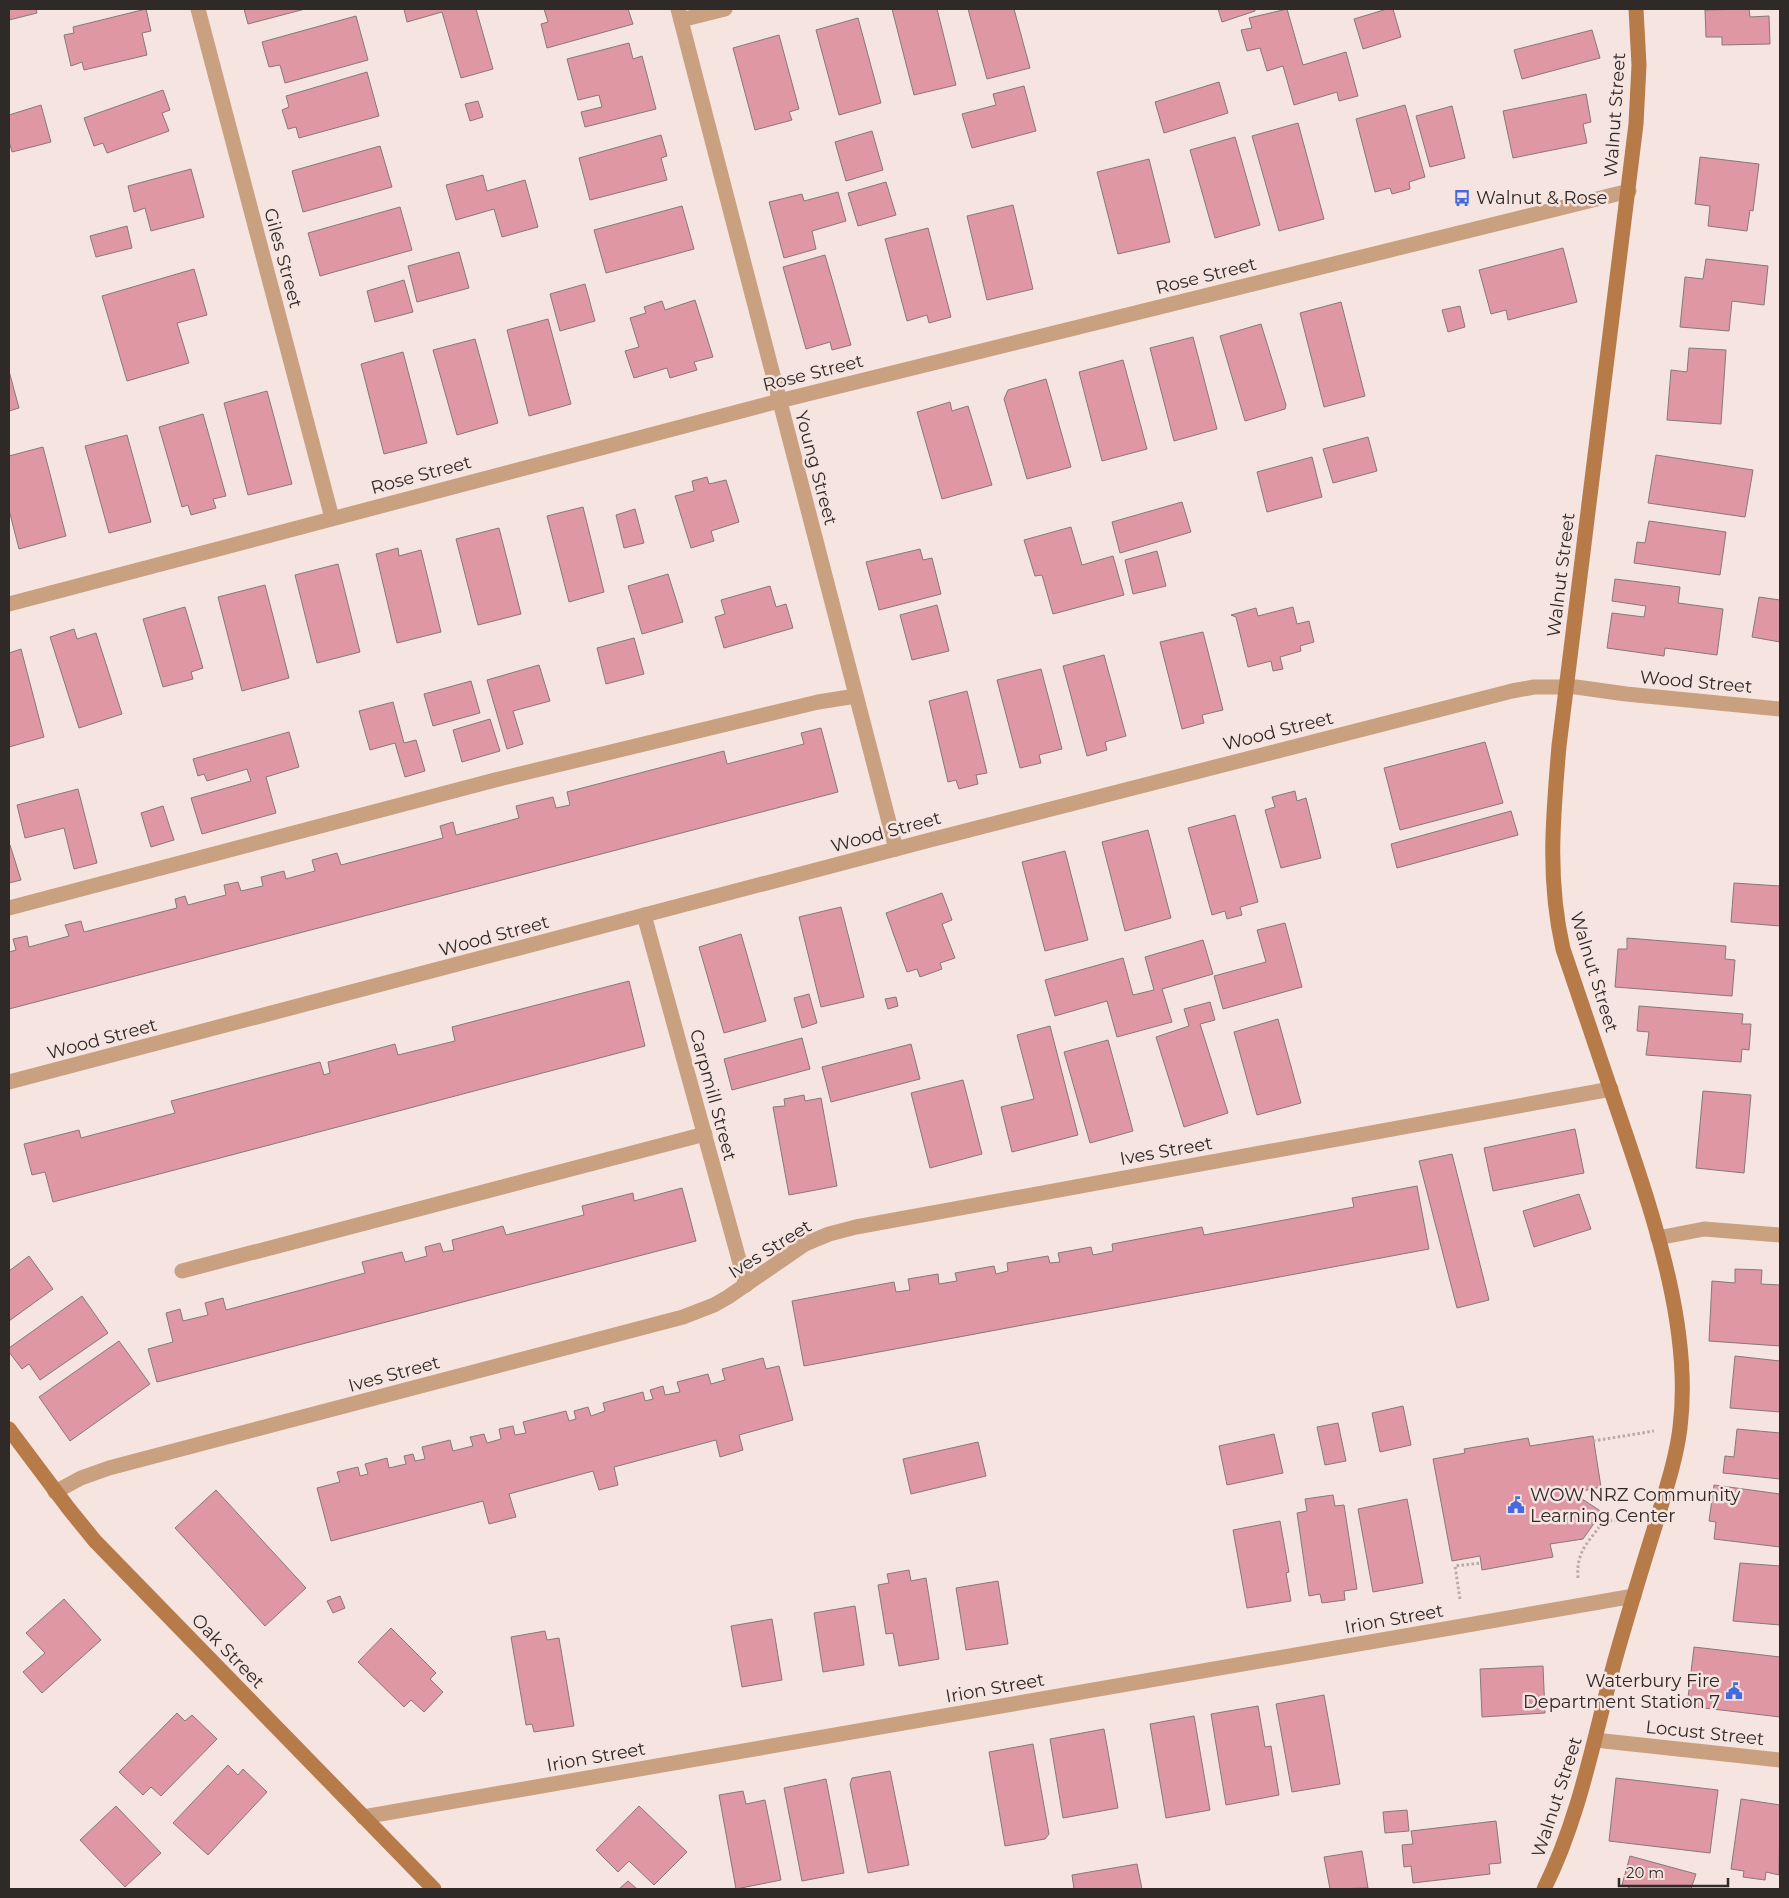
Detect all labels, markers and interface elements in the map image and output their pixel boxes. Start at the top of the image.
street label: Walnut Street [1600,52,1630,178]
place label: Walnut & Rose [1476,187,1608,209]
bus stop icon: Walnut & Rose [1452,188,1472,208]
street label: Giles Street [259,206,307,310]
street label: Rose Street [1153,253,1259,299]
street label: Rose Street [760,350,866,396]
street label: Young Street [790,408,842,528]
street label: Rose Street [368,451,474,499]
street label: Walnut Street [1542,512,1580,638]
street label: Wood Street [1639,666,1753,698]
street label: Wood Street [1221,707,1335,755]
street label: Wood Street [829,807,943,857]
street label: Walnut Street [1565,909,1623,1035]
street label: Wood Street [437,911,551,961]
street label: Wood Street [45,1014,159,1064]
street label: Carpmill Street [685,1027,741,1163]
street label: Ives Street [1118,1132,1214,1170]
street label: Ives Street [724,1215,816,1283]
street label: Ives Street [346,1351,442,1397]
place label: WOW NRZ Community Learning Center [1530,1484,1741,1527]
public building icon: WOW NRZ Community Learning Center [1506,1495,1526,1515]
street label: Irion Street [1343,1599,1445,1639]
street label: Oak Street [187,1609,269,1693]
street label: Irion Street [944,1668,1046,1708]
place label: Waterbury Fire Department Station 7 [1523,1670,1720,1713]
public building icon: Waterbury Fire Department Station 7 [1724,1681,1744,1701]
street label: Locust Street [1645,1716,1765,1750]
street label: Walnut Street [1527,1734,1587,1860]
street label: Irion Street [545,1737,647,1777]
scale bar [1619,1856,1728,1888]
text: 20 m [1626,1863,1664,1882]

